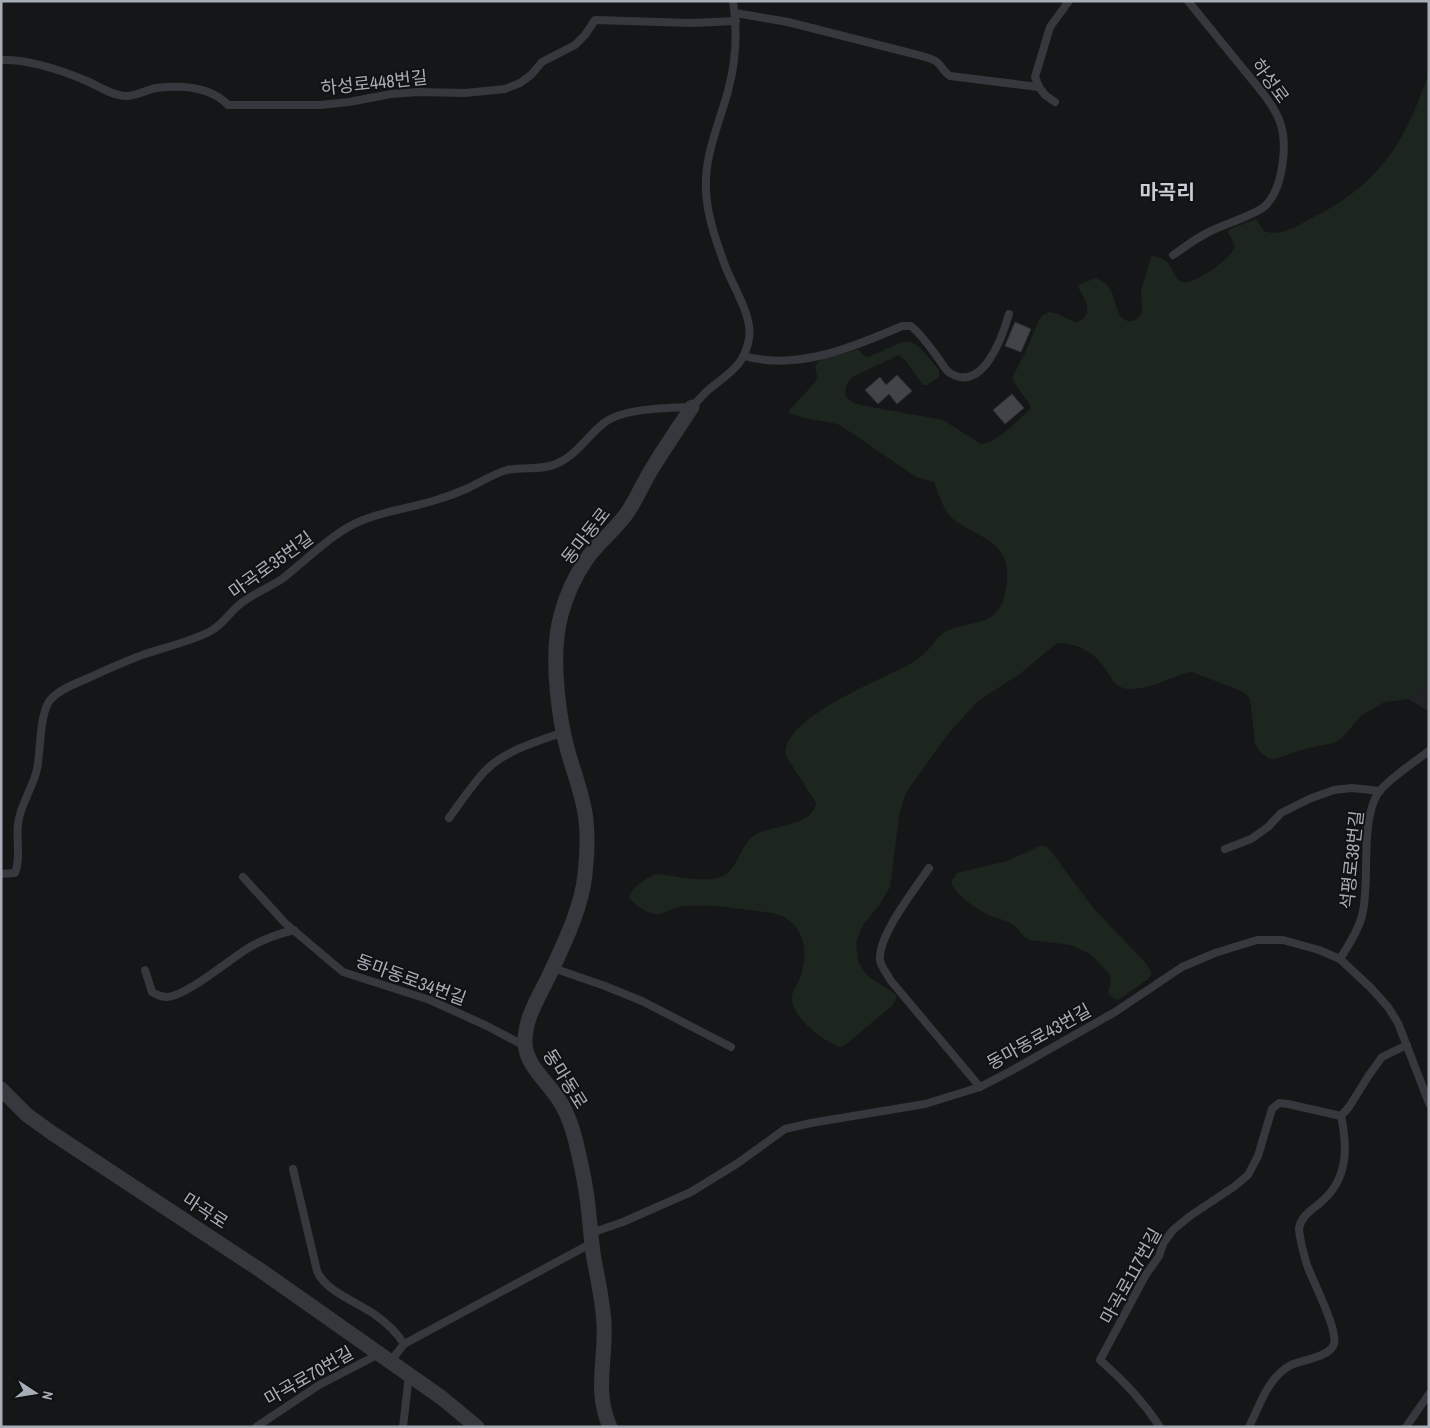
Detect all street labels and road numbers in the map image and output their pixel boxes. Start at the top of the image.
street label: 하성로 [1246,53,1295,108]
street label: 하성로448번길 [319,64,429,101]
street label: 동마동로 [555,502,616,569]
street label: 마곡로35번길 [223,525,318,604]
street label: 석평로38번길 [1334,809,1369,911]
street label: 동마동로34번길 [352,948,470,1011]
street label: 동마동로43번길 [982,998,1095,1076]
street label: 동마동로 [537,1044,594,1113]
street label: 마곡로 [178,1187,233,1235]
street label: 마곡로117번길 [1094,1223,1167,1328]
street label: 마곡로70번길 [260,1340,358,1411]

